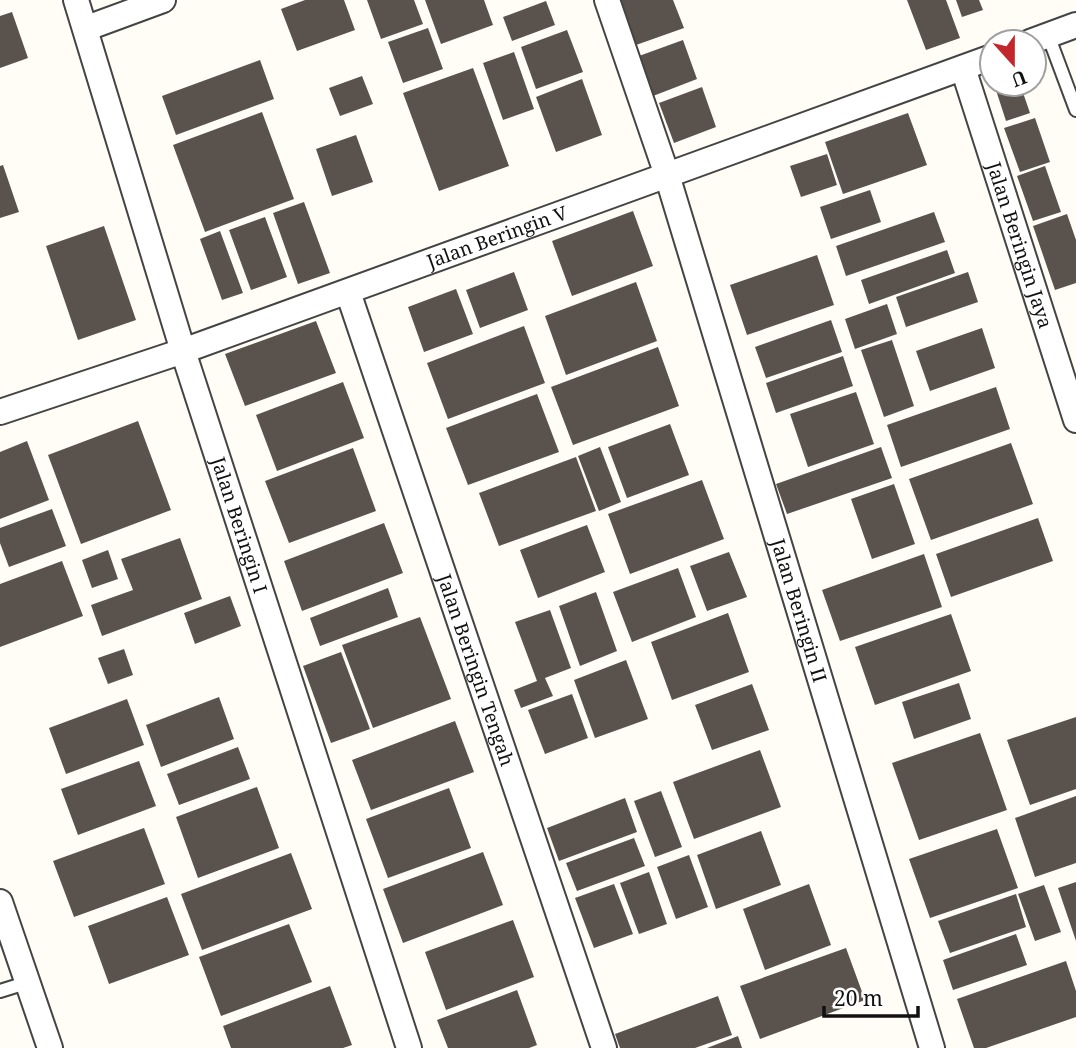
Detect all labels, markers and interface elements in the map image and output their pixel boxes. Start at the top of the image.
north arrow [978,28,1048,98]
text: U [1008,64,1030,94]
street label: Jalan Beringin Jaya [981,158,1059,332]
street label: Jalan Beringin V [422,199,571,275]
street label: Jalan Beringin I [205,453,274,597]
street label: Jalan Beringin II [765,534,833,685]
street label: Jalan Beringin Tengah [431,570,521,769]
scale bar [824,974,918,1018]
text: 20 m [834,984,883,1012]

